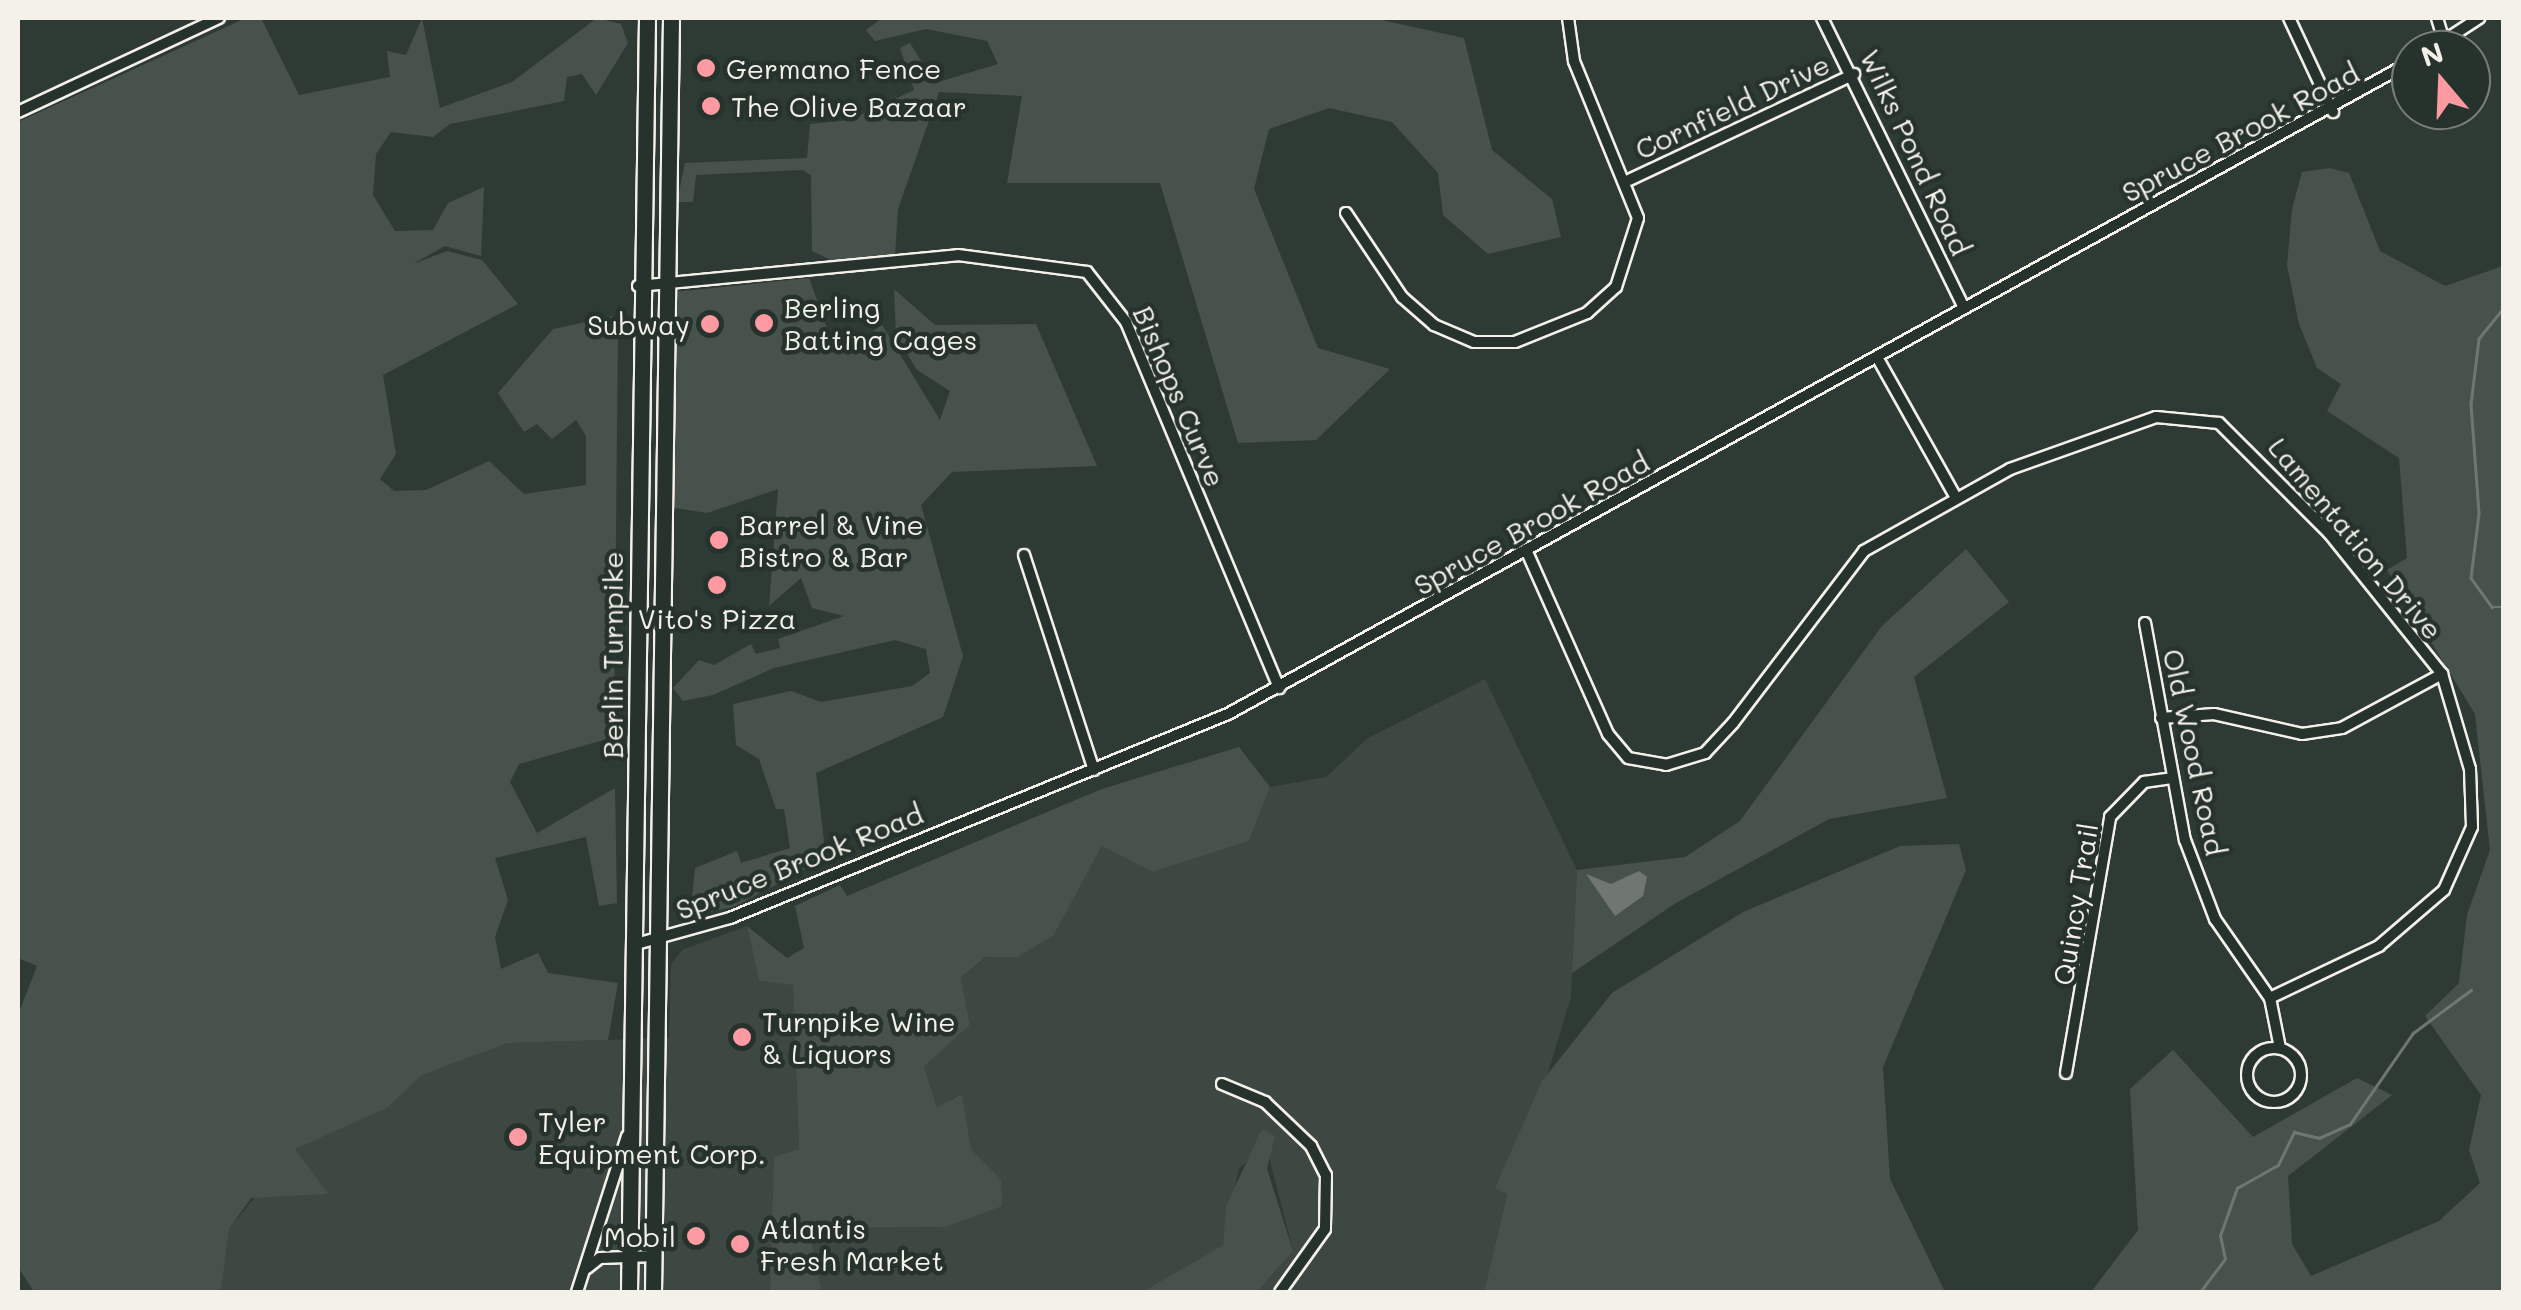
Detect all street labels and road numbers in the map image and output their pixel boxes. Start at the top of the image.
street label: Wilks Pond Road [1854,44,1978,260]
street label: Cornfield Drive [1629,46,1835,166]
street label: Spruce Brook Road [2116,55,2364,209]
street label: Bishops Curve [1127,300,1233,492]
street label: Lamentation Drive [2262,430,2450,646]
street label: Spruce Brook Road [1408,444,1654,602]
street label: Berlin Turnpike [595,551,629,759]
street label: Old Wood Road [2157,646,2233,858]
street label: Spruce Brook Road [671,796,927,926]
street label: Quincy Trail [2046,820,2104,988]

